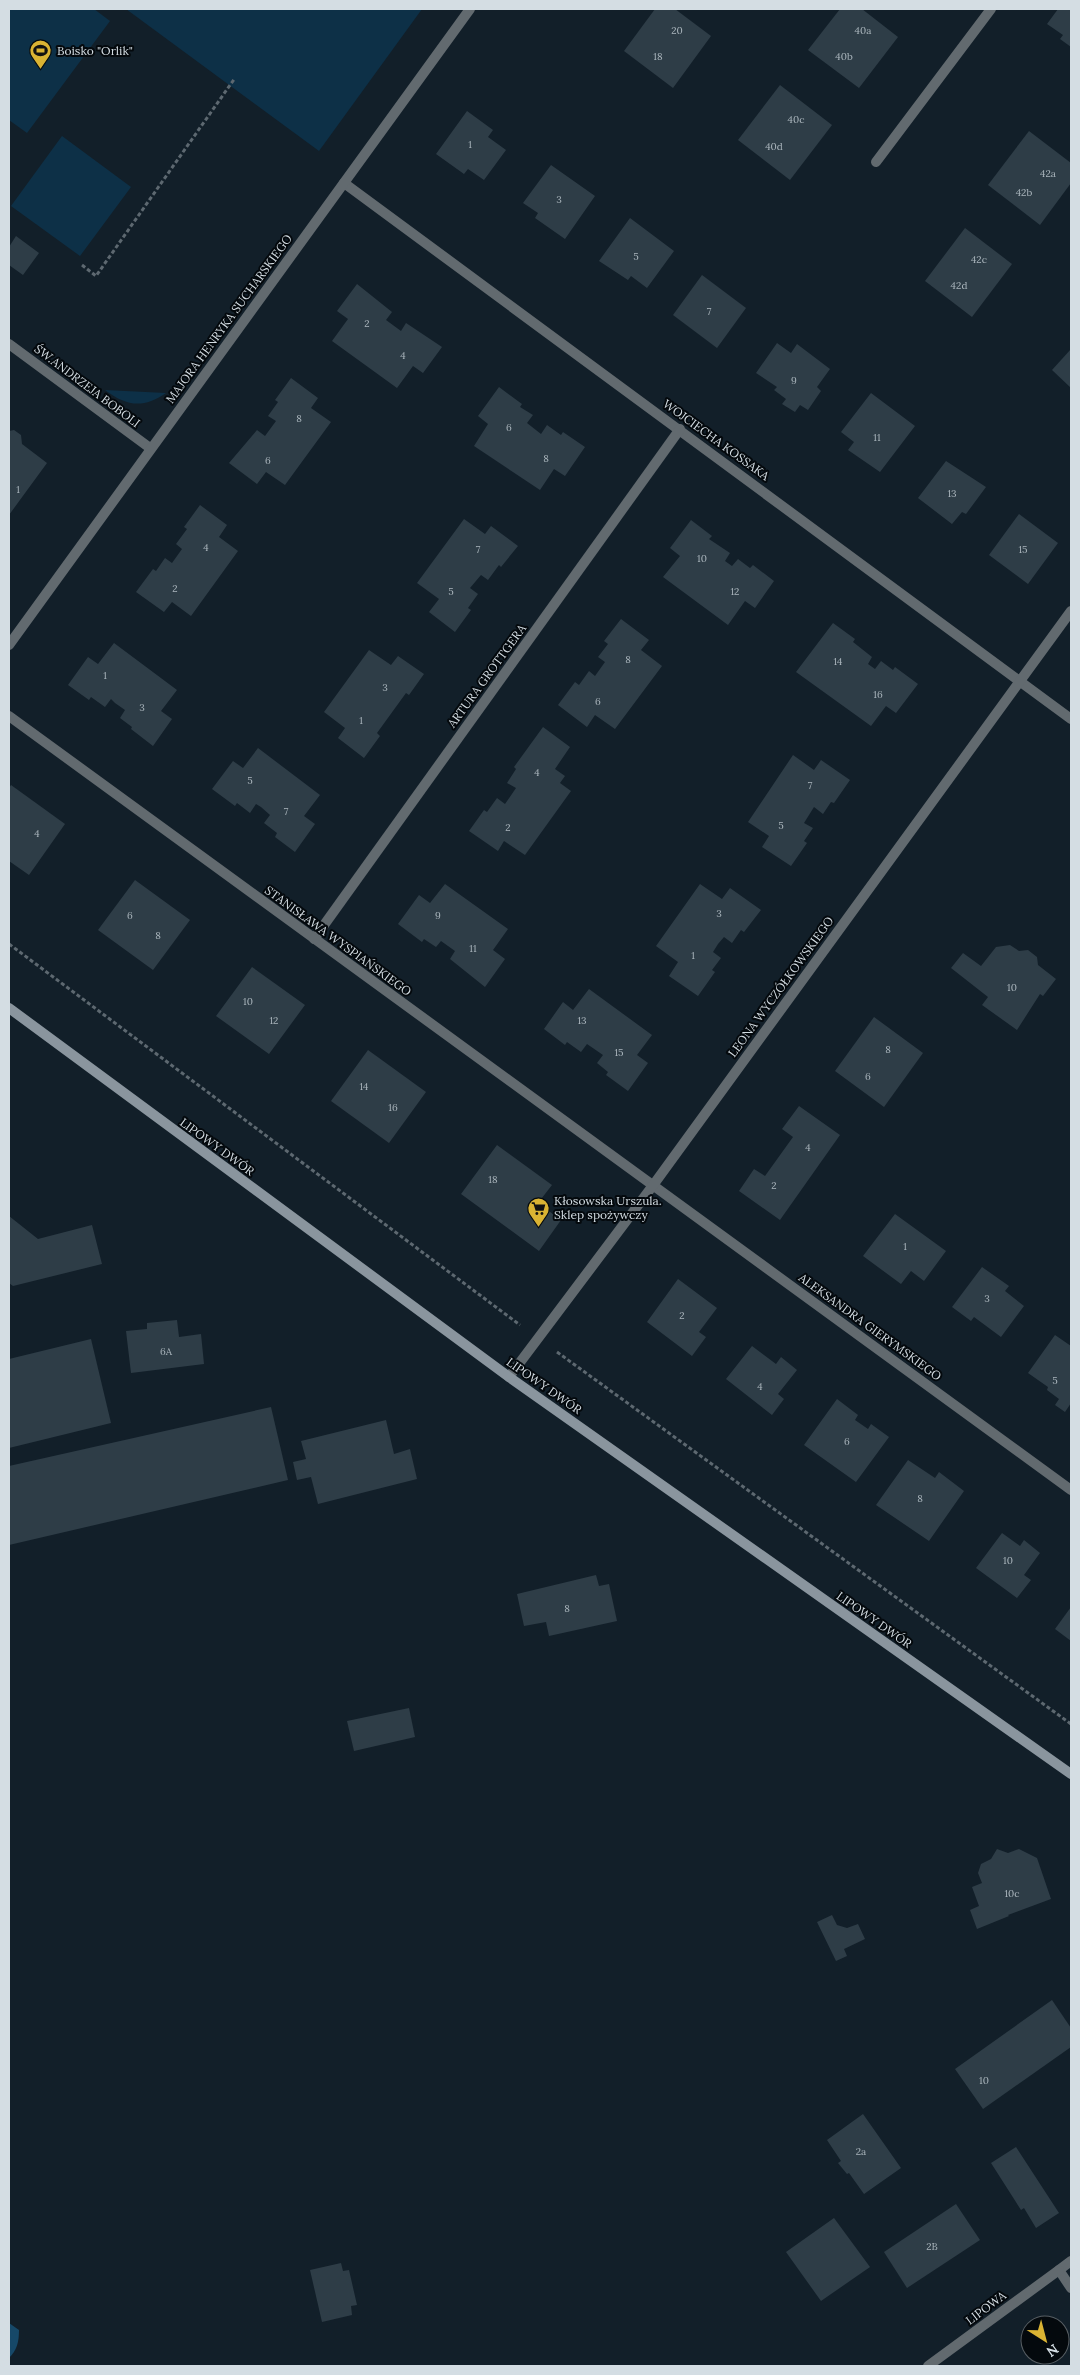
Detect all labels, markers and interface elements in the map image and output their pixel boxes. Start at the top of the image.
house number: 20 [671,24,683,37]
house number: 40a [855,24,871,37]
sports icon: Boisko "Orlik" [29,39,53,70]
place label: Boisko "Orlik" [57,43,133,58]
house number: 18 [653,50,663,63]
house number: 40b [835,50,853,63]
house number: 40c [788,113,804,126]
house number: 1 [468,138,472,151]
house number: 40d [765,140,783,153]
house number: 42a [1040,167,1056,180]
house number: 42b [1016,186,1032,199]
house number: 3 [556,193,562,206]
street label: MAJORA HENRYKA SUCHARSKIEGO [162,231,295,406]
house number: 5 [633,250,639,263]
house number: 42c [971,253,987,266]
house number: 42d [951,279,967,292]
house number: 7 [707,305,712,318]
house number: 2 [364,317,370,330]
street label: ŚW.ANDRZEJA BOBOLI [31,341,143,430]
house number: 4 [400,349,406,362]
house number: 9 [791,374,797,387]
street label: WOJCIECHA KOSSAKA [660,396,773,484]
house number: 8 [296,412,302,425]
house number: 6 [506,421,512,434]
house number: 11 [873,431,881,444]
house number: 8 [543,452,549,465]
house number: 6 [265,454,271,467]
house number: 1 [16,483,20,496]
house number: 13 [947,487,957,500]
house number: 4 [203,541,209,554]
house number: 7 [476,543,481,556]
house number: 15 [1018,543,1028,556]
house number: 10 [697,552,707,565]
house number: 2 [172,582,178,595]
house number: 5 [448,585,454,598]
house number: 12 [730,585,740,598]
street label: ARTURA GROTTGERA [443,621,529,731]
house number: 8 [625,653,631,666]
house number: 14 [833,655,843,668]
house number: 1 [103,669,107,682]
house number: 3 [382,681,388,694]
house number: 16 [873,688,883,701]
house number: 6 [595,695,601,708]
house number: 3 [139,701,145,714]
house number: 1 [359,714,363,727]
house number: 4 [534,766,540,779]
house number: 5 [247,774,253,787]
house number: 7 [808,779,813,792]
house number: 7 [284,805,289,818]
house number: 5 [778,819,784,832]
house number: 2 [505,821,511,834]
house number: 4 [34,827,40,840]
street label: STANISŁAWA WYSPIAŃSKIEGO [262,882,415,999]
house number: 3 [716,907,722,920]
house number: 6 [127,909,133,922]
house number: 9 [435,909,441,922]
street label: LEONA WYCZÓŁKOWSKIEGO [725,914,837,1060]
house number: 8 [155,929,161,942]
house number: 11 [469,942,477,955]
house number: 1 [691,949,695,962]
house number: 10 [1007,981,1017,994]
house number: 10 [243,995,253,1008]
house number: 12 [269,1014,279,1027]
house number: 13 [577,1014,587,1027]
house number: 8 [885,1043,891,1056]
house number: 15 [614,1046,624,1059]
house number: 6 [865,1070,871,1083]
house number: 14 [359,1080,369,1093]
house number: 16 [388,1101,398,1114]
street label: LIPOWY DWÓR [177,1115,258,1179]
house number: 4 [805,1141,811,1154]
house number: 18 [488,1173,498,1186]
house number: 2 [771,1179,777,1192]
place label: Kłosowska Urszula. Sklep spożywczy [554,1193,662,1222]
supermarket icon: Kłosowska Urszula. Sklep spożywczy [526,1196,550,1227]
house number: 1 [903,1240,907,1253]
street label: ALEKSANDRA GIERYMSKIEGO [795,1269,945,1383]
house number: 3 [984,1292,990,1305]
house number: 2 [679,1309,685,1322]
house number: 6A [160,1345,173,1358]
street label: LIPOWY DWÓR [504,1354,585,1417]
house number: 5 [1052,1374,1058,1387]
house number: 4 [757,1380,763,1393]
house number: 6 [844,1435,850,1448]
house number: 8 [917,1492,923,1505]
house number: 10 [1003,1554,1013,1567]
street label: LIPOWY DWÓR [834,1588,915,1651]
house number: 8 [564,1602,570,1615]
house number: 10c [1004,1887,1020,1900]
house number: 10 [979,2074,989,2087]
house number: 2a [856,2145,866,2158]
house number: 2B [926,2240,938,2253]
street label: LIPOWA [963,2287,1009,2328]
north arrow [1020,2315,1070,2365]
text: N [1043,2340,1062,2361]

